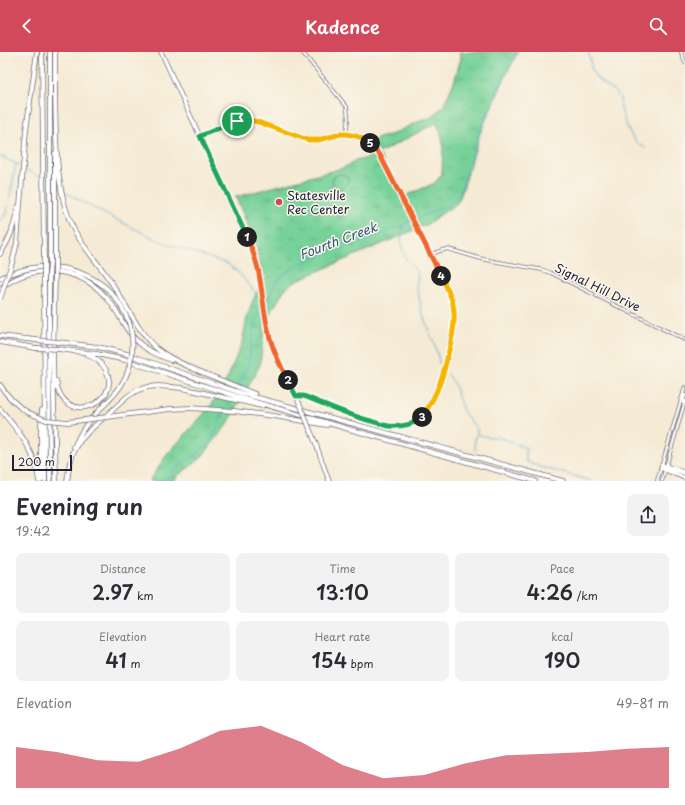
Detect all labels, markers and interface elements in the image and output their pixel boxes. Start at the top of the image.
text: Kadence [305,13,380,40]
icon: back [16,15,38,37]
icon: search [647,15,669,37]
pin [220,104,254,138]
icon: arrive [226,110,248,132]
pin: 5 [360,133,380,153]
text: 5 [366,134,374,151]
place label: Statesville Rec Center [287,186,350,218]
marker: Statesville Rec Center [274,197,284,207]
water label: Fourth Creek [296,216,381,264]
pin: 1 [237,227,257,247]
text: 1 [244,228,250,245]
street label: Signal Hill Drive [552,259,644,315]
pin: 4 [431,266,451,286]
text: 4 [437,267,445,284]
pin: 2 [278,370,298,390]
text: 2 [284,371,292,388]
pin: 3 [412,407,432,427]
text: 3 [418,408,426,425]
scale bar [12,453,72,472]
text: 200 m [18,453,55,470]
text: Evening run [16,489,143,522]
button: share [627,494,669,536]
text: 19:42 [16,521,50,540]
text: Distance [100,560,146,577]
text: Time [329,560,355,577]
text: Pace [550,560,575,577]
text: 2.97 [92,577,133,607]
text: 13:10 [316,577,369,607]
text: 4:26 [527,577,573,607]
text: km [133,587,153,604]
text: /km [573,587,598,604]
text: Elevation [99,628,147,645]
text: Heart rate [315,628,370,645]
text: kcal [551,628,573,645]
text: 41 [105,645,127,675]
text: 154 [311,645,347,675]
text: 190 [544,645,580,675]
text: m [127,655,141,672]
text: bpm [347,655,374,672]
text: Elevation [16,693,72,712]
text: 49–81 m [616,693,669,712]

